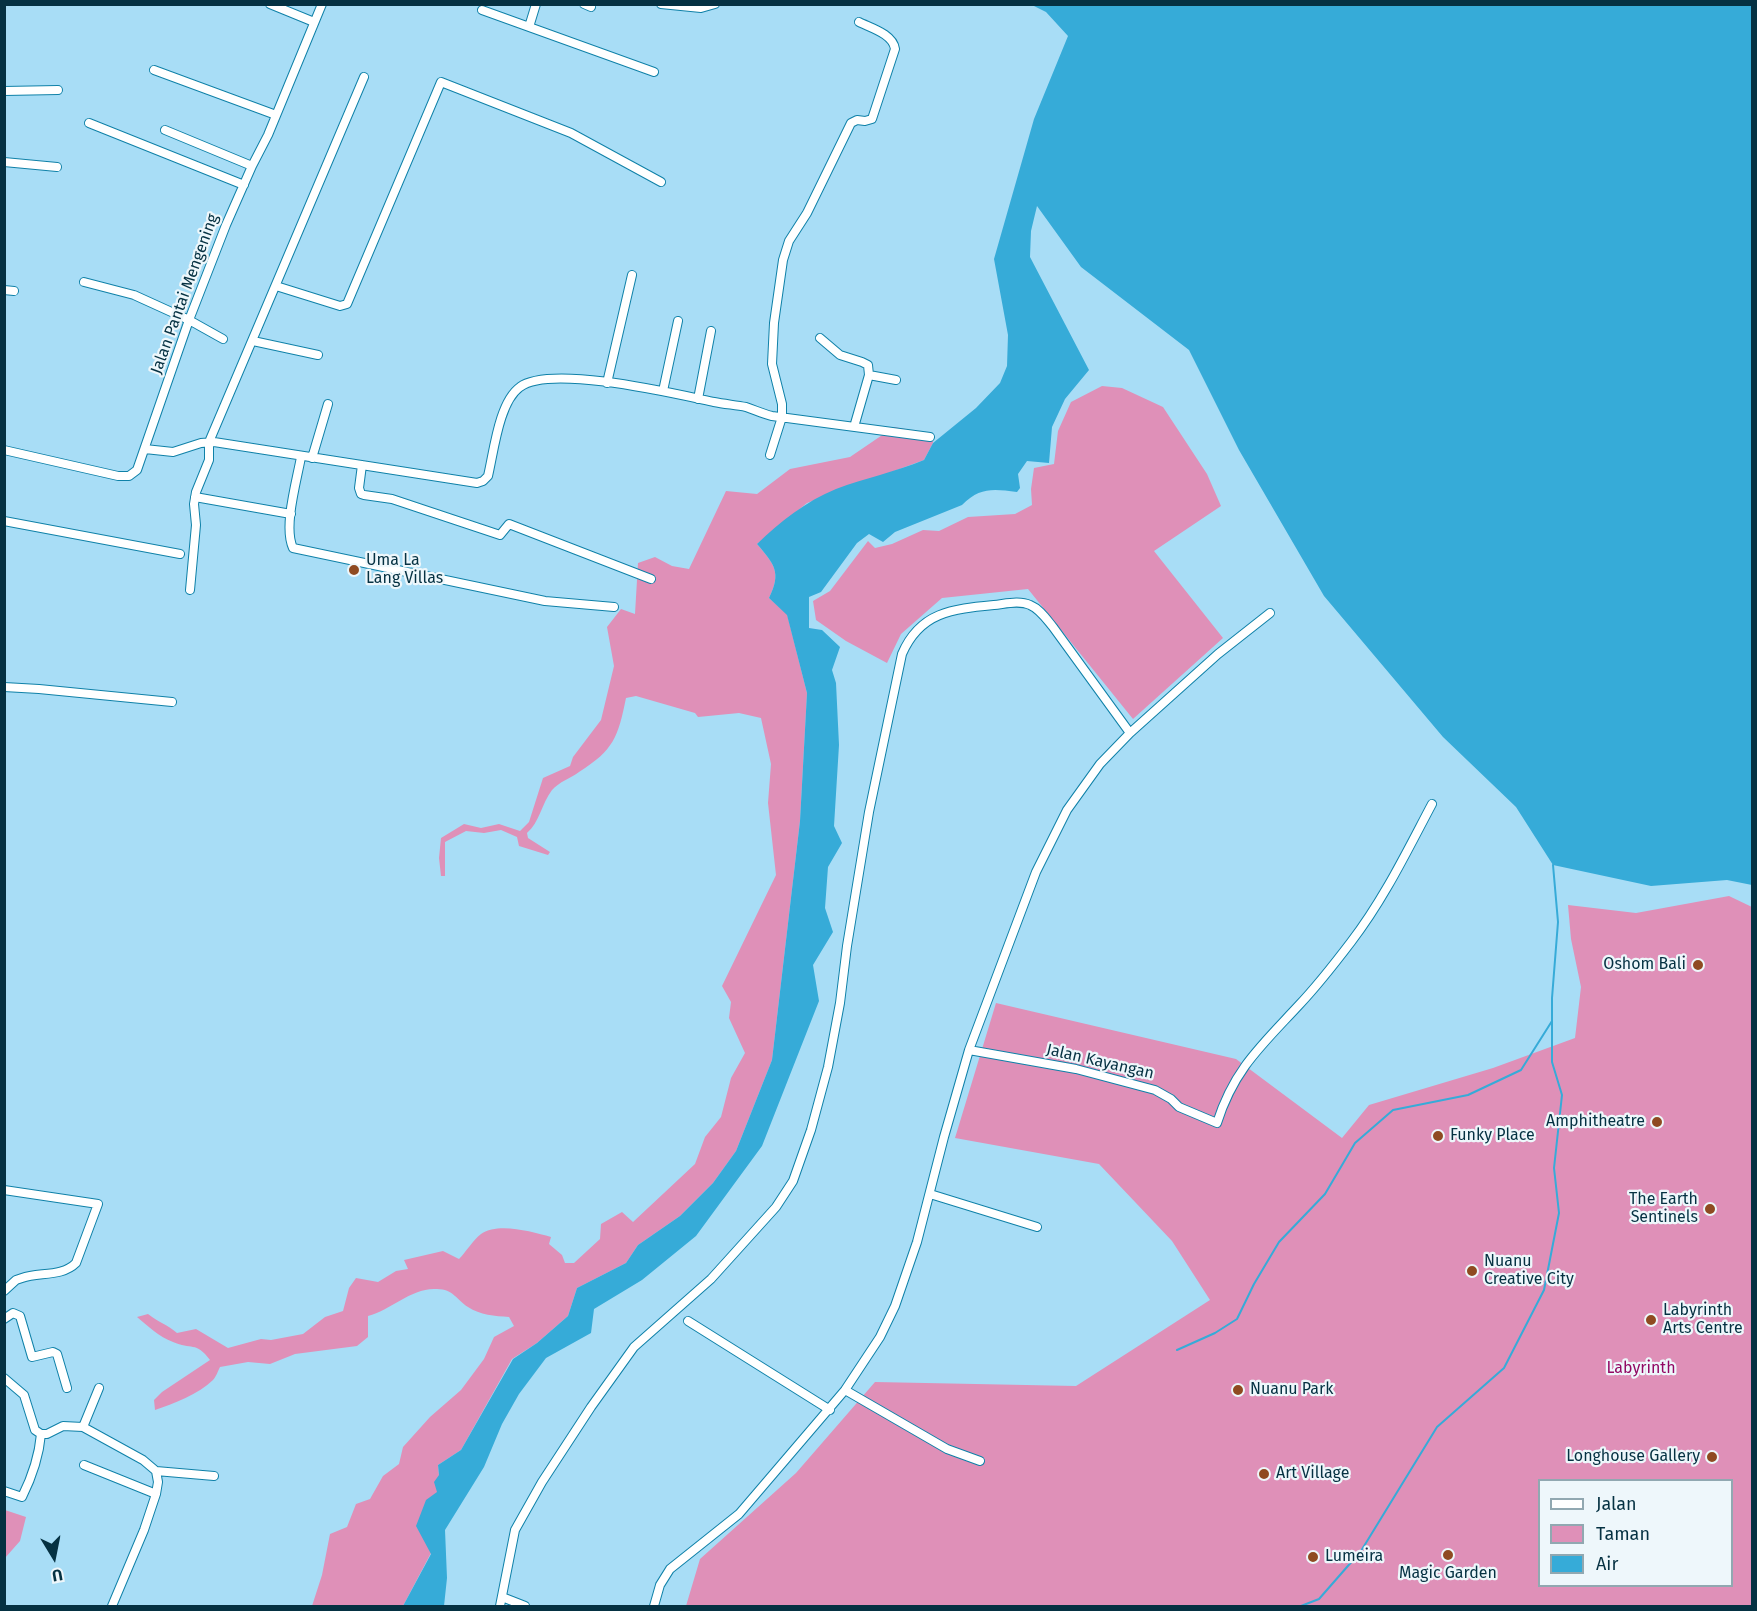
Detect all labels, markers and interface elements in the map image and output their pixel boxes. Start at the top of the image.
street label: Jalan Pantai Mengening [147,211,223,377]
place label: Uma La Lang Villas [366,551,443,589]
marker: Uma La Lang Villas [347,563,361,577]
place label: Oshom Bali [1603,955,1686,975]
marker: Oshom Bali [1691,958,1705,972]
street label: Jalan Kayangan [1044,1040,1156,1084]
place label: Amphitheatre [1546,1112,1645,1132]
marker: Amphitheatre [1650,1115,1664,1129]
place label: Funky Place [1450,1126,1535,1146]
marker: Funky Place [1431,1129,1445,1143]
place label: The Earth Sentinels [1629,1190,1698,1228]
marker: The Earth Sentinels [1703,1202,1717,1216]
place label: Nuanu Creative City [1484,1252,1574,1290]
marker: Nuanu Creative City [1465,1264,1479,1278]
place label: Labyrinth Arts Centre [1663,1301,1743,1339]
marker: Labyrinth Arts Centre [1644,1313,1658,1327]
park label: Labyrinth [1606,1359,1676,1379]
place label: Nuanu Park [1250,1380,1333,1400]
marker: Nuanu Park [1231,1383,1245,1397]
place label: Longhouse Gallery [1566,1447,1700,1467]
marker: Longhouse Gallery [1705,1450,1719,1464]
place label: Art Village [1276,1464,1349,1484]
marker: Art Village [1257,1467,1271,1481]
legend [1538,1479,1733,1587]
text: Jalan [1596,1493,1637,1515]
text: Taman [1596,1523,1650,1545]
north arrow [24,1527,84,1587]
place label: Lumeira [1325,1547,1383,1567]
marker: Magic Garden [1441,1548,1455,1562]
marker: Lumeira [1306,1550,1320,1564]
text: Air [1596,1553,1618,1575]
place label: Magic Garden [1399,1564,1497,1584]
text: U [50,1565,64,1585]

